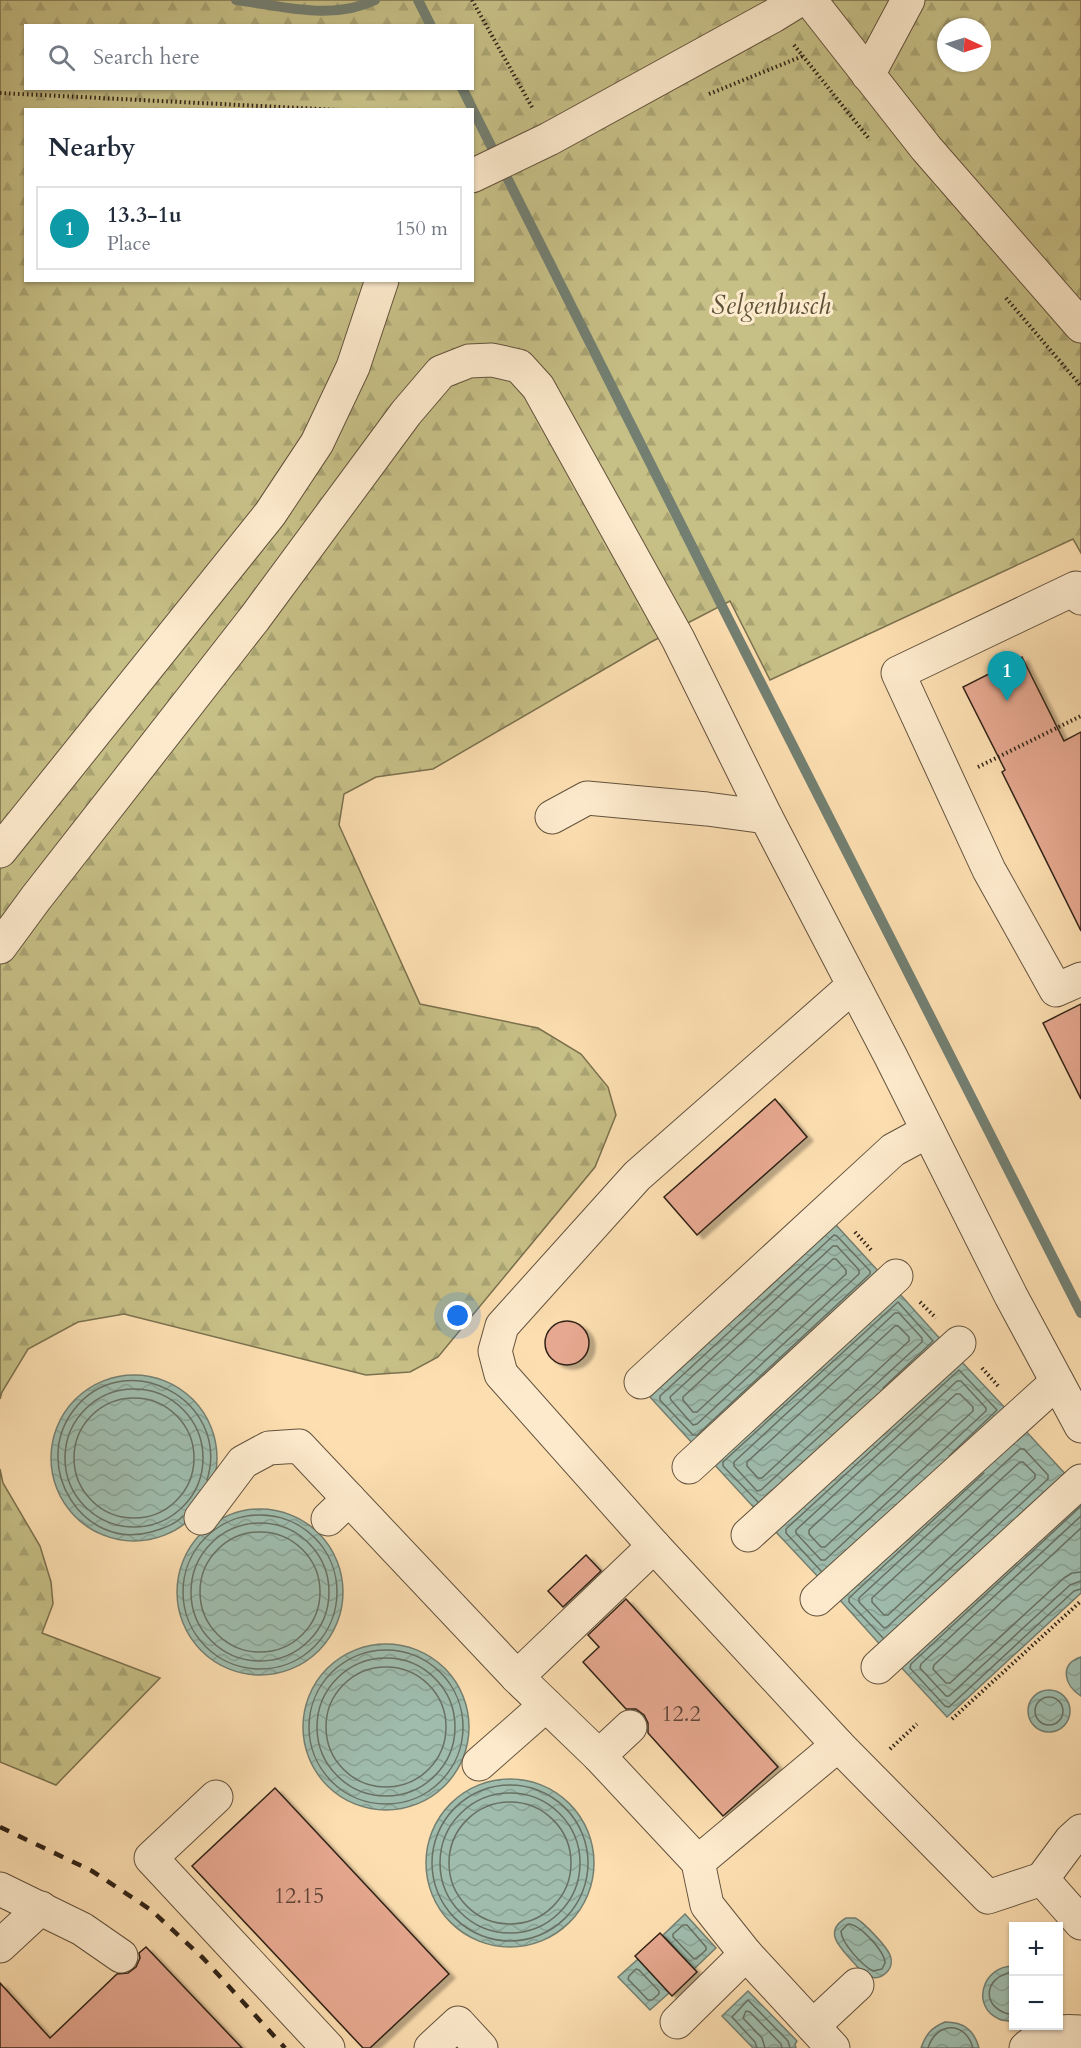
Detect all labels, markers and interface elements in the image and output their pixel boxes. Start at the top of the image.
north arrow [937,18,991,72]
search box [24,24,474,90]
icon: search [45,41,78,74]
text: Search here [93,42,200,72]
text: Nearby [48,130,136,165]
text: 13.3-1u [107,200,182,230]
text: 1 [64,215,75,242]
text: 150 m [395,215,448,242]
text: Place [107,230,151,257]
park label: Selgenbusch [711,288,831,323]
pin: 1 [988,652,1026,701]
your location [443,1301,472,1330]
house number: 12.2 [661,1699,701,1729]
house number: 12.15 [274,1881,324,1911]
map controls [1009,1922,1063,2030]
button: + [1009,1922,1063,1976]
button: − [1009,1976,1063,2030]

